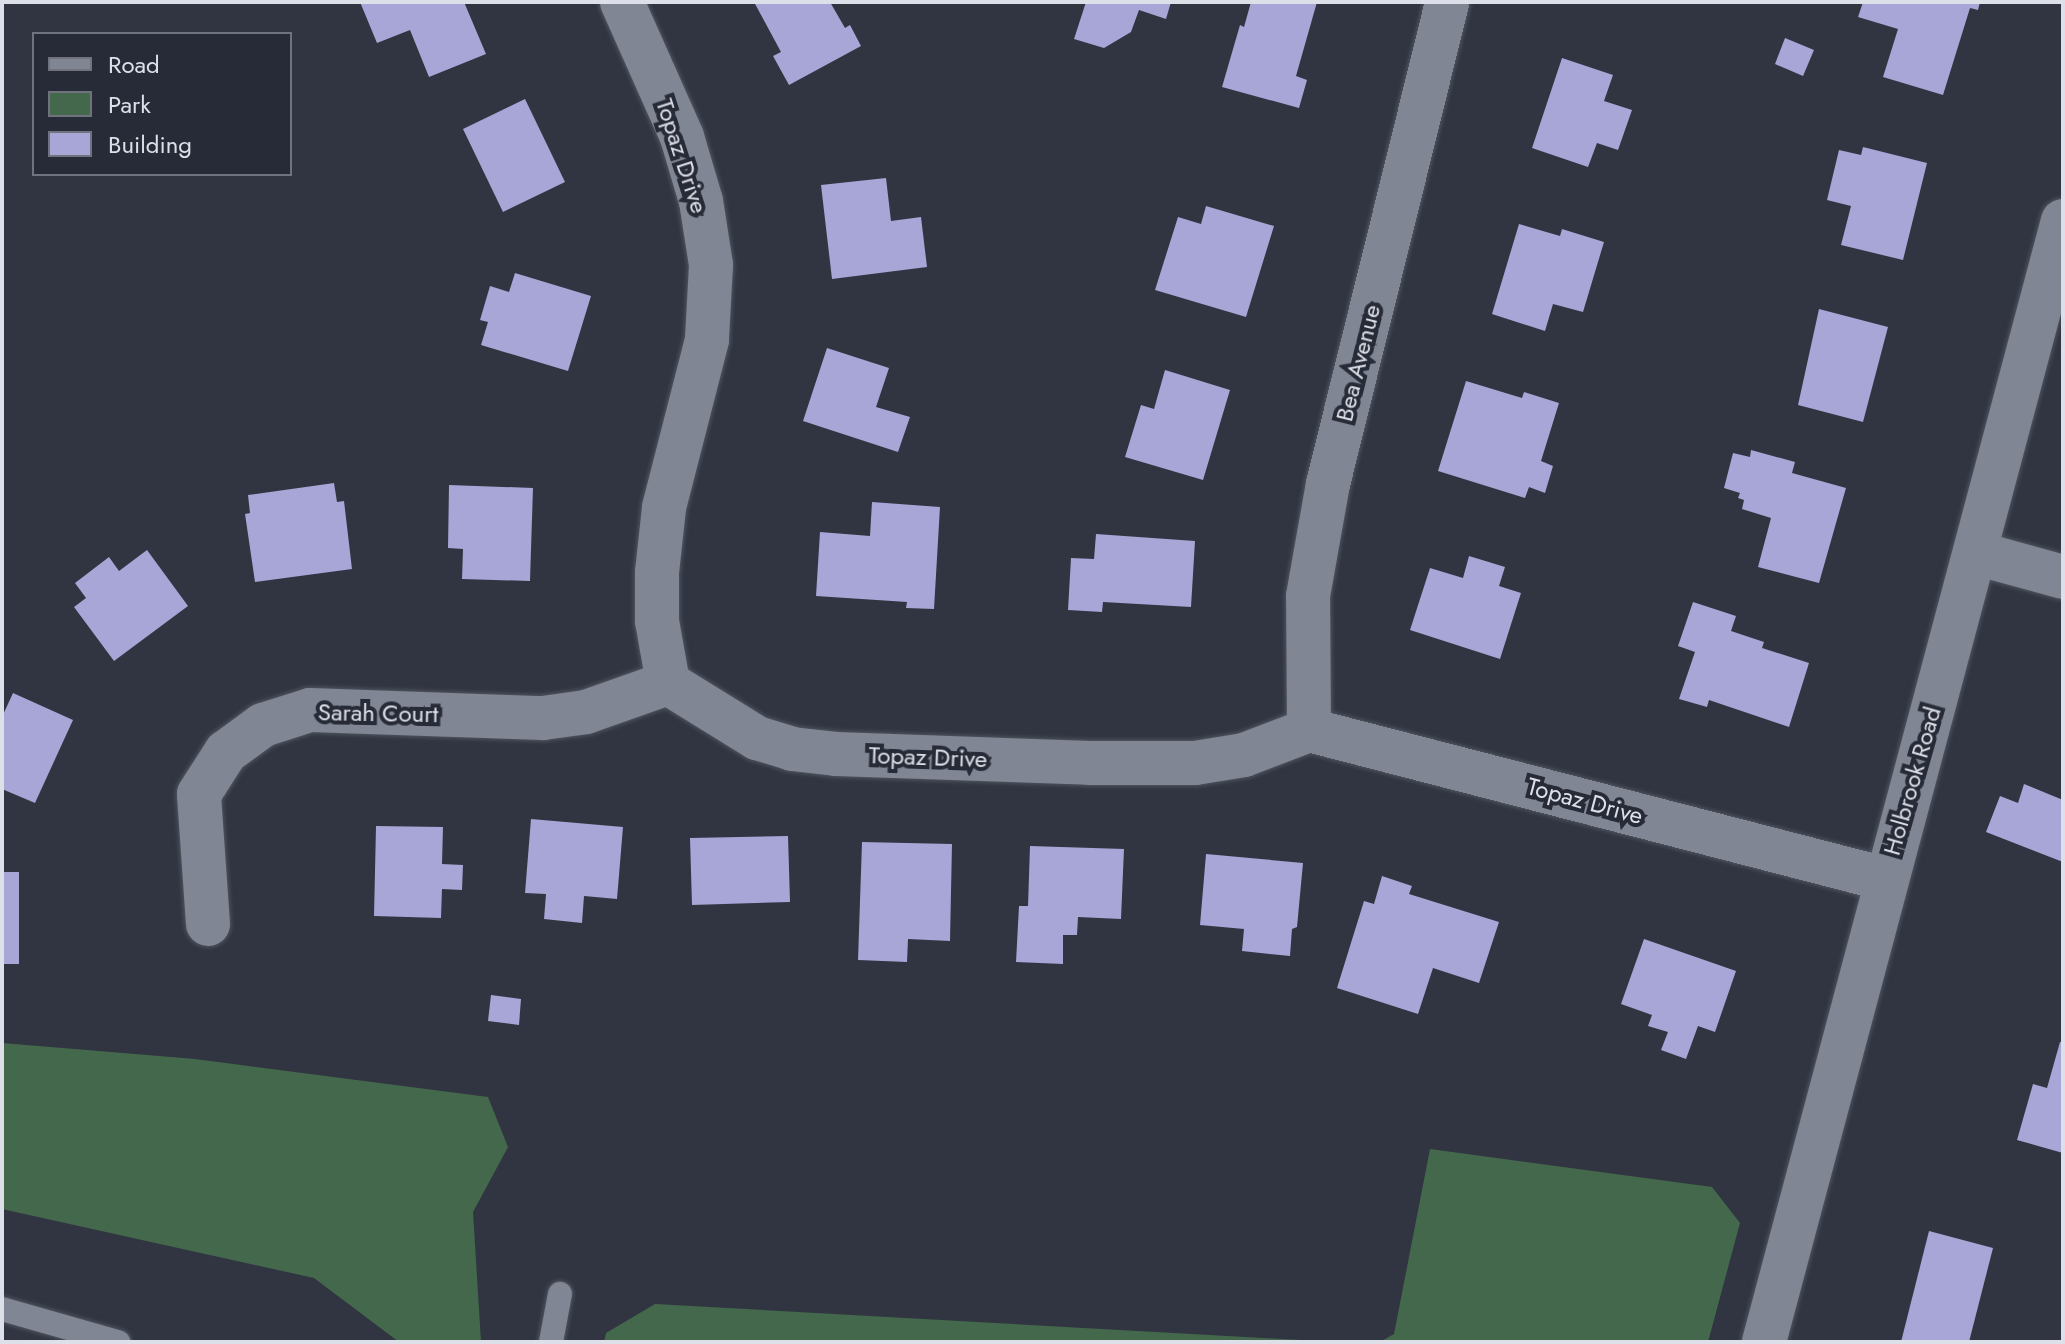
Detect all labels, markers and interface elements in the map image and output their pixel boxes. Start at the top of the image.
legend [32,32,292,176]
text: Road [108,47,160,82]
text: Park [108,87,151,122]
street label: Topaz Drive [650,95,714,217]
text: Building [108,127,192,162]
street label: Bea Avenue [1330,302,1386,424]
street label: Sarah Court [318,698,438,728]
street label: Holbrook Road [1877,703,1947,859]
street label: Topaz Drive [868,741,988,773]
street label: Topaz Drive [1524,772,1646,830]

